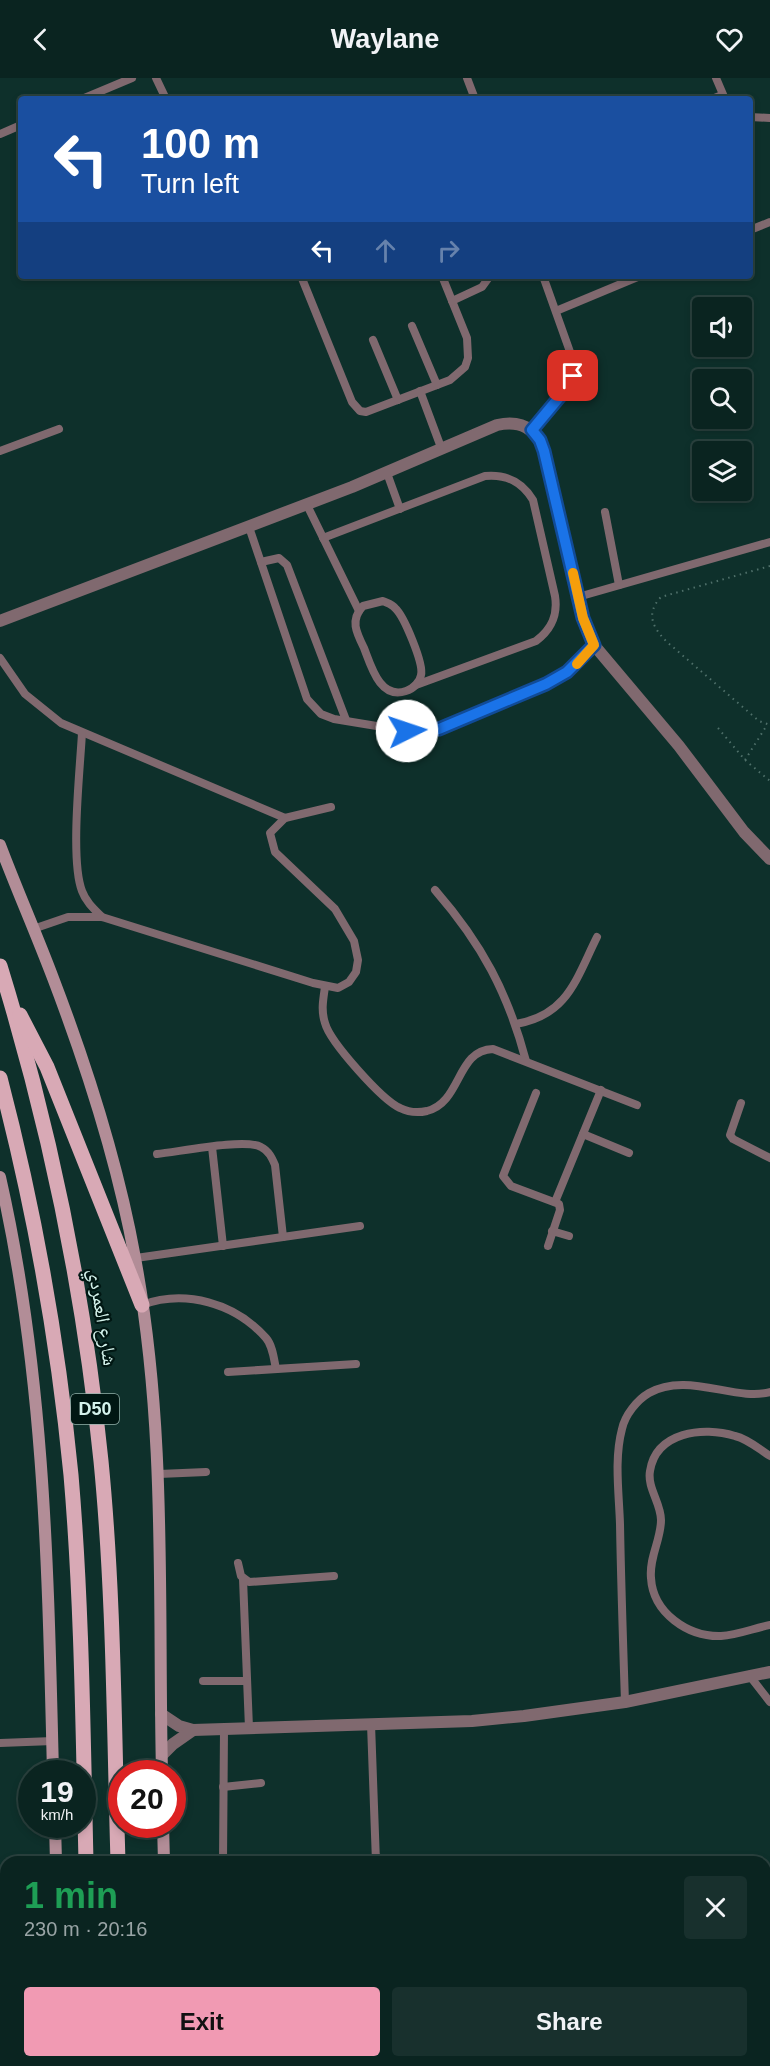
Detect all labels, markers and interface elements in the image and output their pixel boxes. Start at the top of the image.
icon: back [24,23,57,56]
icon: heart [713,23,746,56]
text: Waylane [331,24,439,54]
icon: left [42,120,120,198]
text: 100 m [141,120,260,167]
text: Turn left [141,169,239,199]
icon: left [306,234,339,267]
icon: ahead [369,234,402,267]
icon: right [432,234,465,267]
map controls [692,297,752,501]
button: sound [692,297,752,357]
pin [547,350,598,401]
icon: arrive [556,359,589,392]
button: search [692,369,752,429]
button: layers [692,441,752,501]
position arrow [375,699,439,763]
street label: شارع العمردي [79,1267,122,1368]
road number: D50 [71,1394,119,1424]
speed limit sign: 20 [108,1760,186,1838]
text: 19 [40,1775,74,1808]
text: km/h [41,1806,73,1823]
text: 1 min [24,1875,118,1916]
button: close [684,1876,747,1939]
text: 230 m · 20:16 [24,1918,147,1940]
button: Exit [24,1987,380,2056]
button: Share [392,1987,747,2056]

